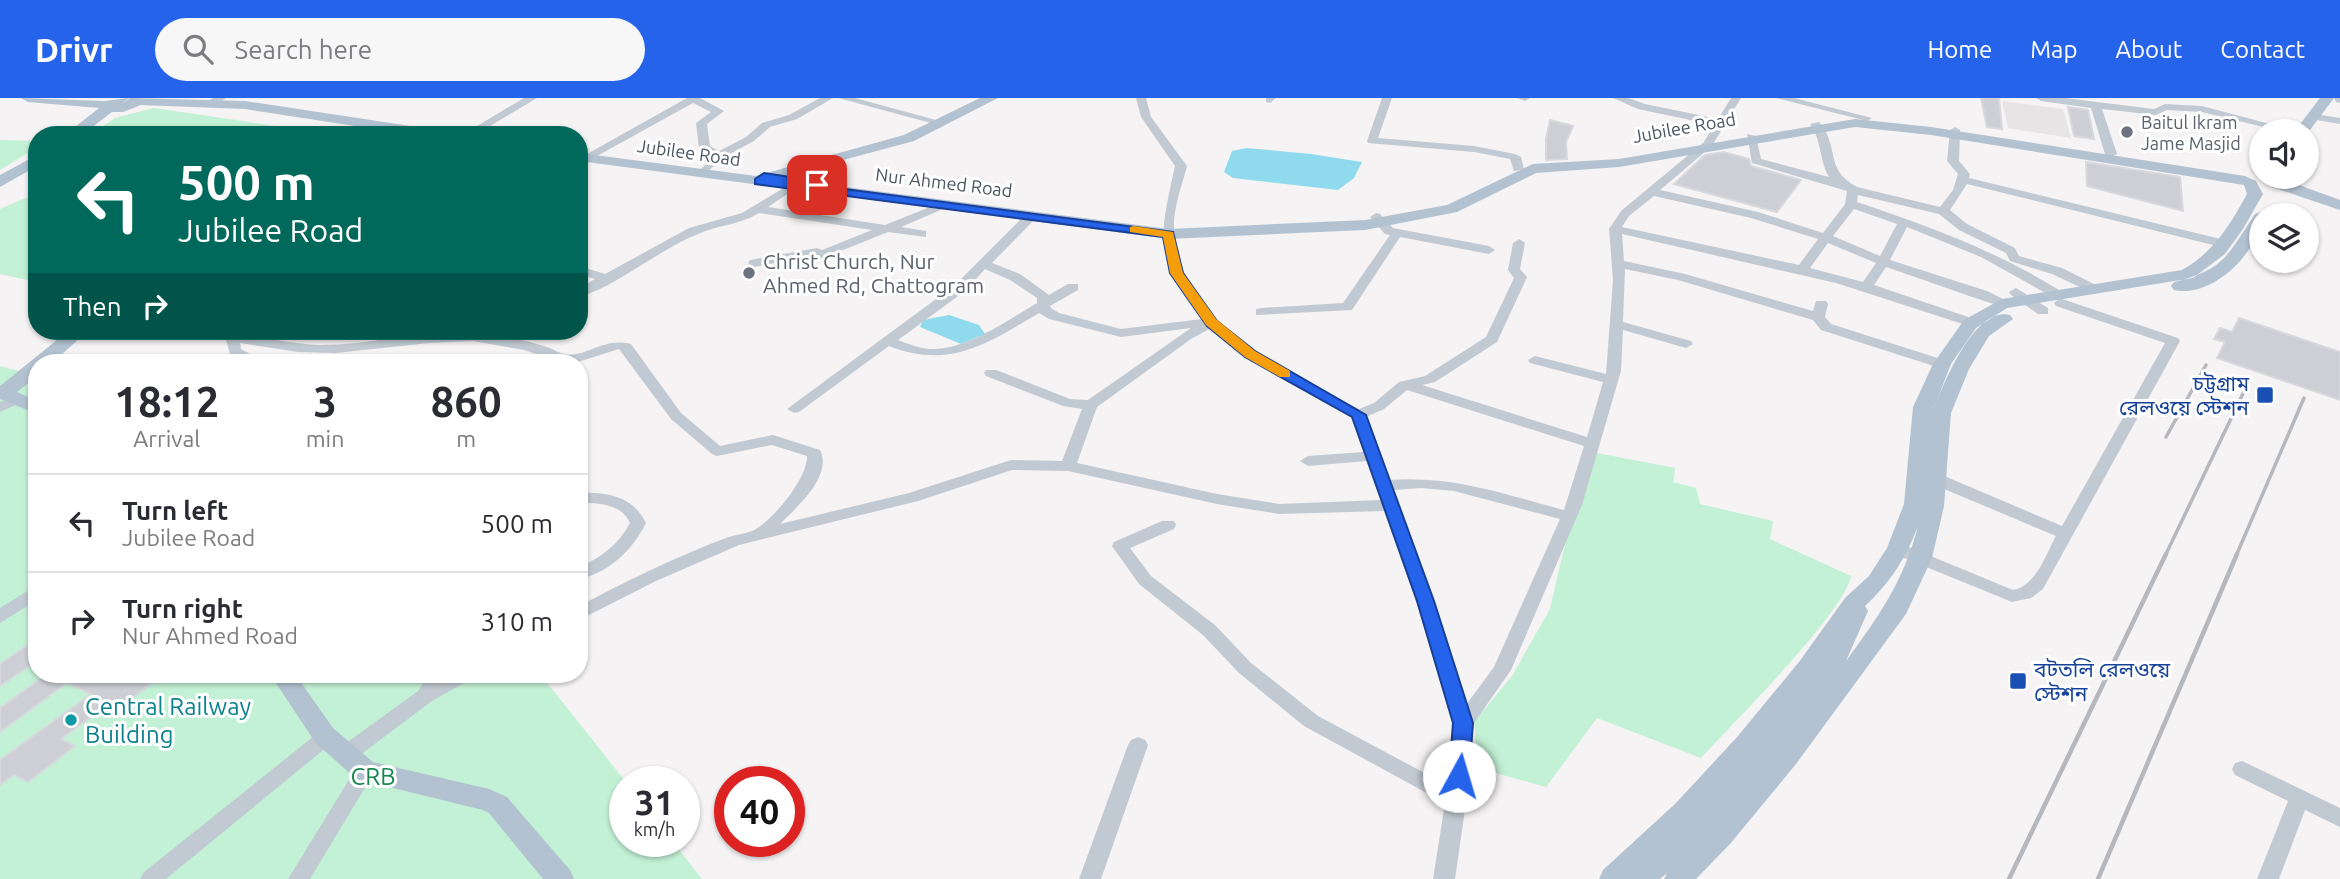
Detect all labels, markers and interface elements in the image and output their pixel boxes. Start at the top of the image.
search box [155,18,645,81]
icon: search [179,30,217,68]
text: Drivr [35,31,113,68]
text: Search here [235,35,372,64]
text: Home [1927,36,1992,63]
text: Map [2030,36,2077,63]
text: About [2115,36,2182,63]
text: Contact [2220,36,2305,63]
street label: Jubilee Road [1631,108,1737,146]
place label: Baitul Ikram Jame Masjid [2141,112,2241,153]
map controls [2249,119,2319,273]
button: sound [2249,119,2319,189]
marker: Baitul Ikram Jame Masjid [2119,124,2135,140]
street label: Jubilee Road [636,135,742,169]
icon: left [63,154,154,245]
text: 500 m [178,154,315,209]
pin [787,155,847,215]
street label: Nur Ahmed Road [874,164,1014,200]
icon: arrive [798,166,836,204]
button: layers [2249,203,2319,273]
text: Jubilee Road [178,212,363,248]
place label: Christ Church, Nur Ahmed Rd, Chattogram [763,249,984,297]
marker: Christ Church, Nur Ahmed Rd, Chattogram [741,265,757,281]
icon: right [136,287,174,325]
text: Then [63,292,122,321]
place label: চট্টগ্রাম রেলওয়ে স্টেশন [2119,371,2250,419]
text: 18:12 [114,378,219,425]
text: 3 [313,378,337,425]
text: 860 [431,378,502,425]
marker: চট্টগ্রাম রেলওয়ে স্টেশন [2255,385,2275,405]
text: Arrival [133,426,200,451]
text: min [306,426,344,451]
text: m [456,426,476,451]
text: Turn left [122,496,228,525]
icon: left [63,504,101,542]
text: 500 m [481,509,553,538]
text: Jubilee Road [122,525,255,550]
text: Turn right [122,594,243,623]
icon: right [63,602,101,640]
text: 310 m [481,607,553,636]
text: Nur Ahmed Road [122,623,298,648]
place label: বটতলি রেলওয়ে স্টেশন [2033,657,2171,705]
marker: বটতলি রেলওয়ে স্টেশন [2008,671,2028,691]
place label: Central Railway Building [85,693,252,748]
marker: Central Railway Building [63,712,79,728]
position arrow [1422,739,1496,813]
park label: CRB [351,763,395,790]
speed limit sign: 40 [714,766,805,857]
text: 31 [635,782,674,822]
text: km/h [634,819,675,839]

